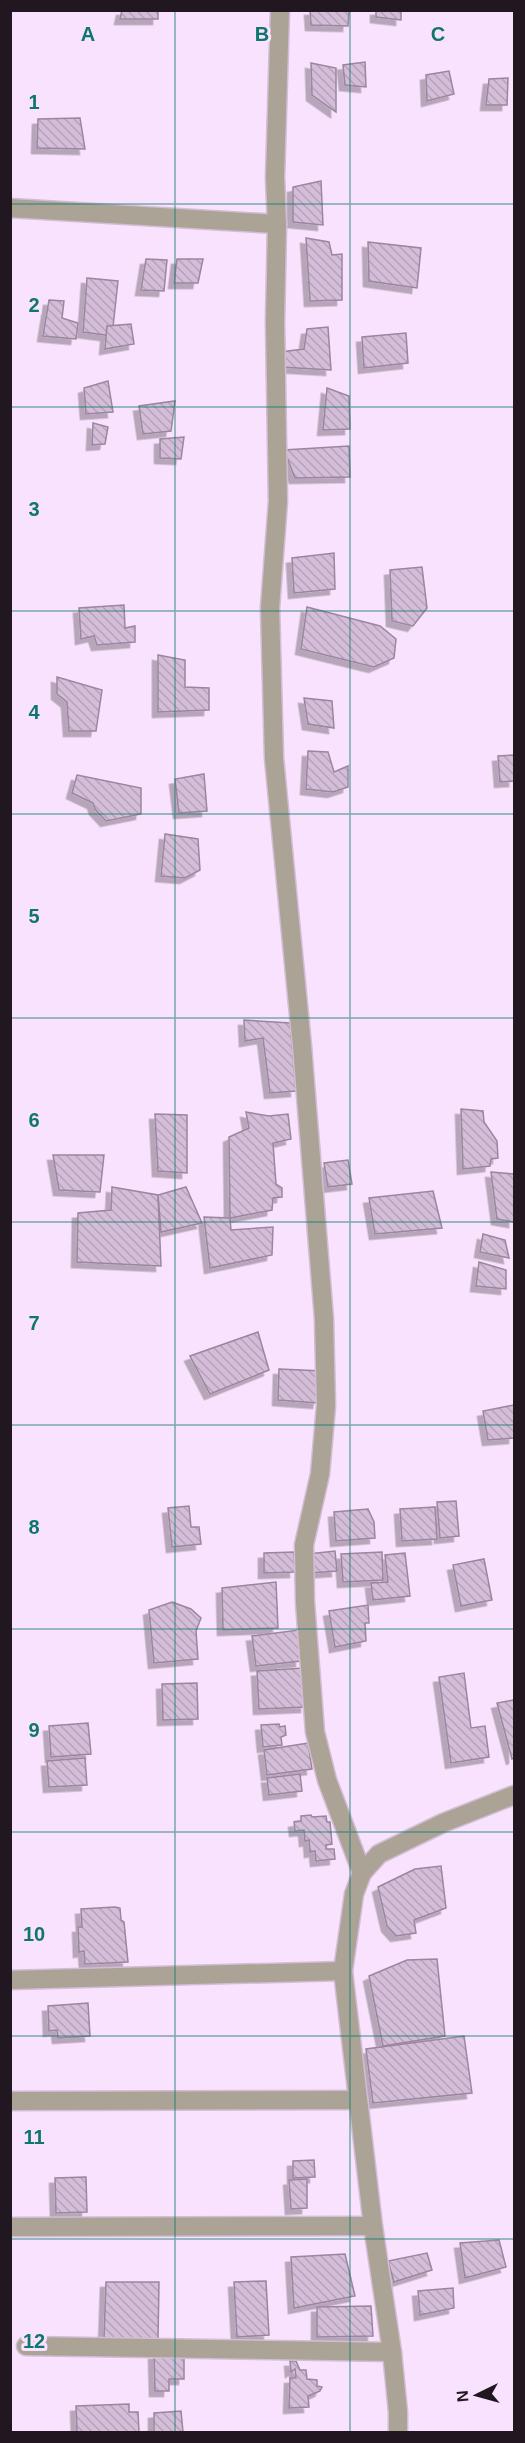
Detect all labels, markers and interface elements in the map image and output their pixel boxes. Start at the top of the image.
text: A [81,23,95,45]
text: B [255,23,269,45]
text: C [431,23,445,45]
text: 1 [28,91,40,113]
text: 2 [28,294,40,316]
text: 3 [28,498,40,520]
text: 4 [28,701,40,723]
text: 5 [28,905,40,927]
text: 6 [28,1109,40,1131]
text: 7 [28,1312,40,1334]
text: 8 [28,1516,40,1538]
text: 9 [28,1719,40,1741]
text: 10 [23,1923,45,1945]
text: 11 [23,2126,45,2148]
text: 12 [23,2330,45,2352]
north arrow [447,2365,507,2425]
text: N [454,2390,472,2403]

